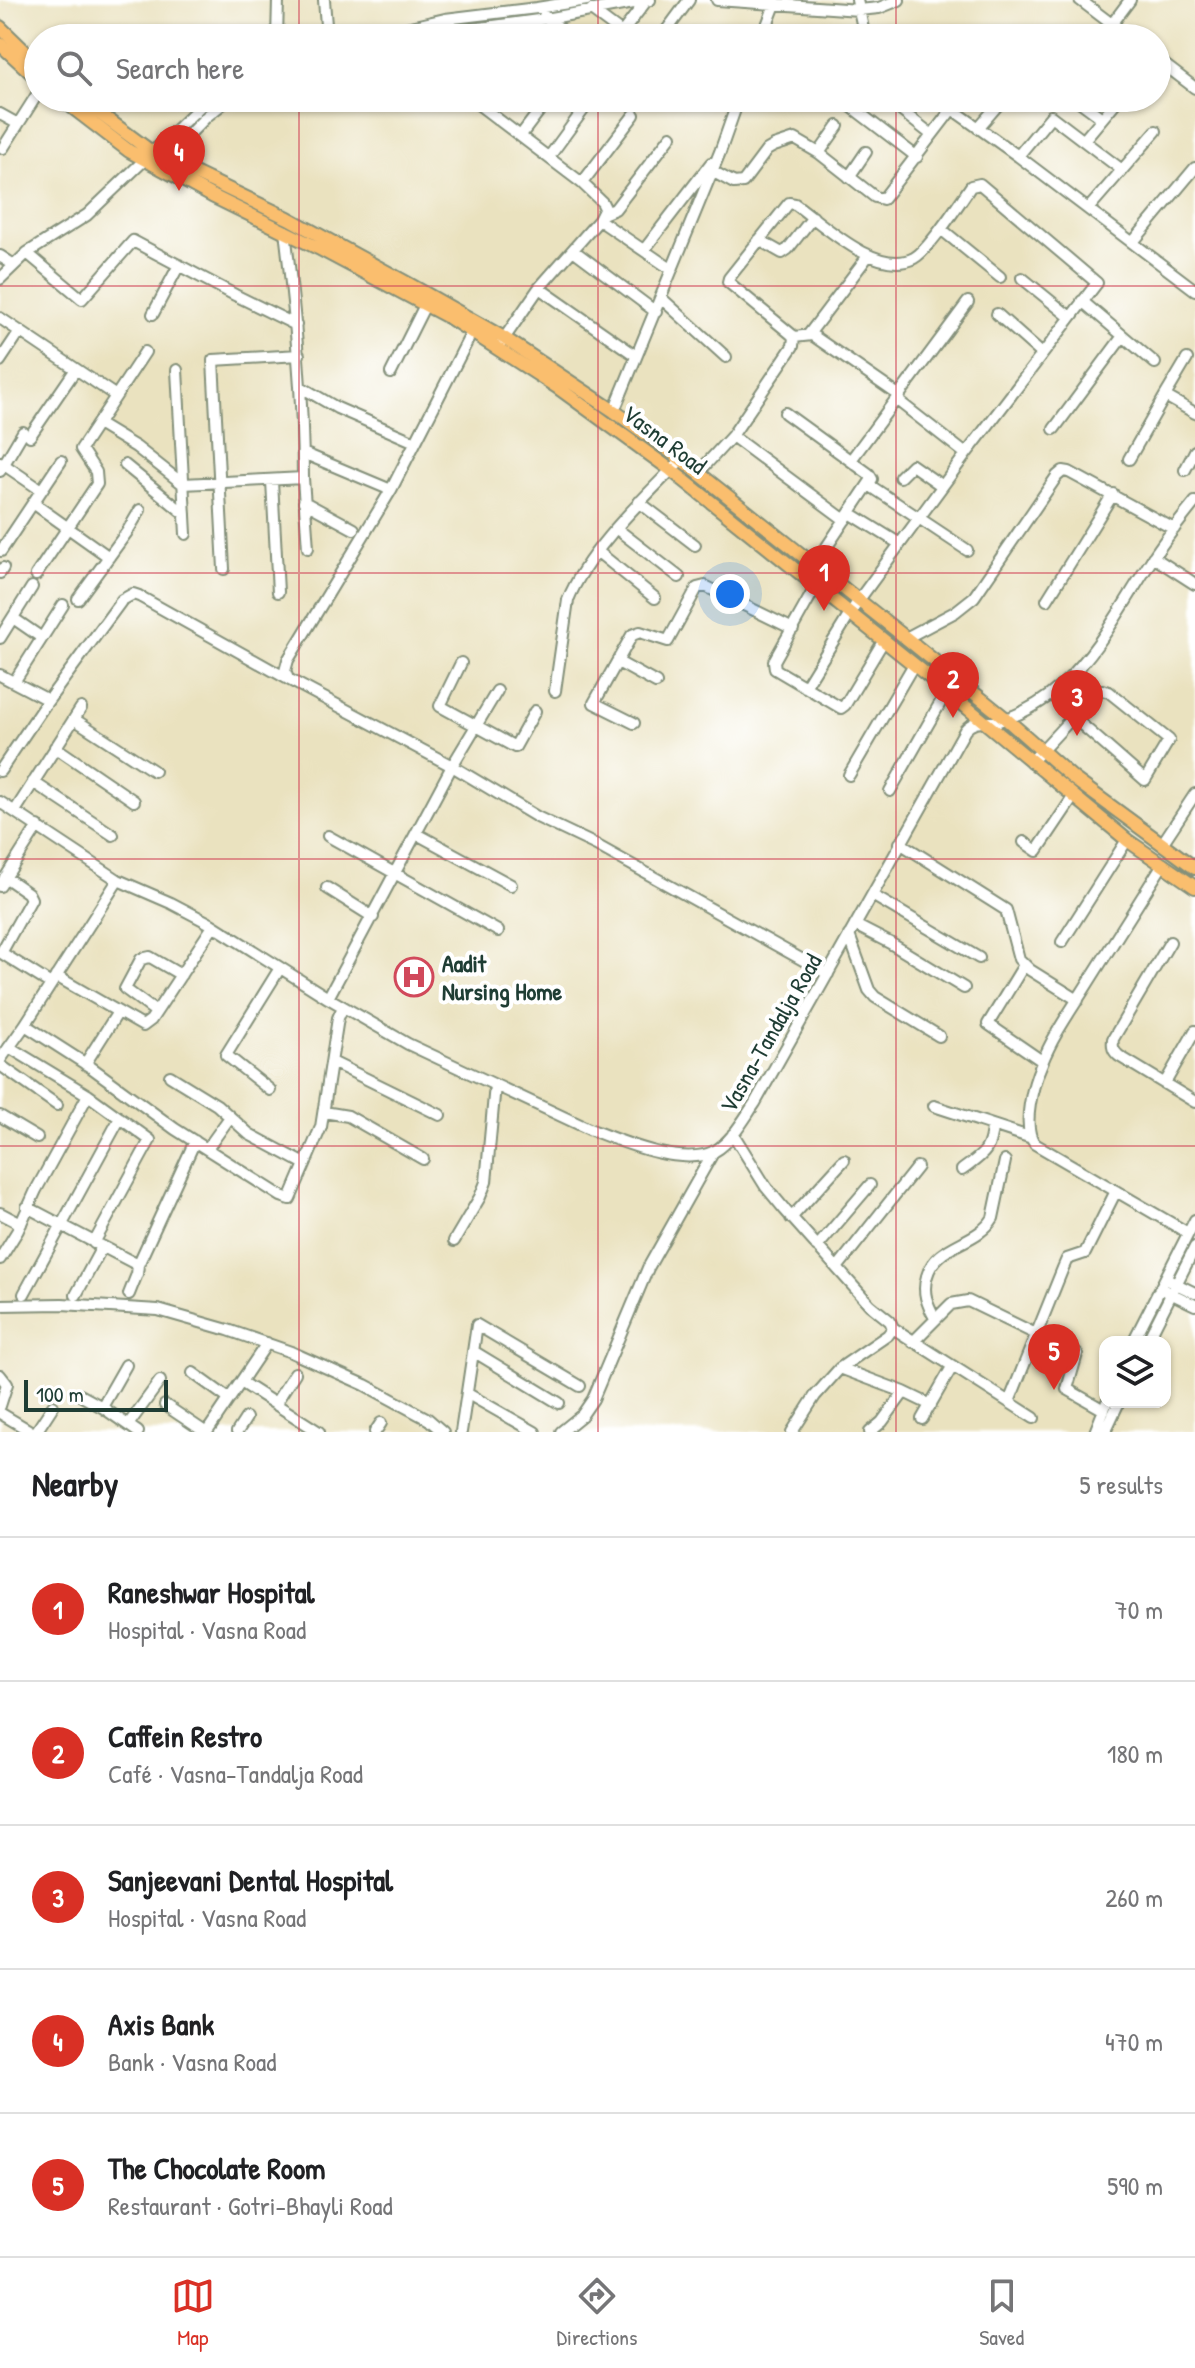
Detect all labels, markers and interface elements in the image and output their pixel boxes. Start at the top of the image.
search box [24,24,1171,112]
icon: search [52,46,96,90]
text: Search here [116,48,244,88]
pin: 4 [153,125,205,191]
street label: Vasna Road [617,397,713,481]
pin: 1 [798,545,850,611]
your location [710,574,750,614]
pin: 2 [927,652,979,718]
pin: 3 [1051,670,1103,736]
place label: Aadit Nursing Home [442,947,562,1008]
street label: Vasna-Tandalja Road [711,948,829,1118]
hospital icon: Aadit Nursing Home [393,956,435,998]
pin: 5 [1028,1324,1080,1390]
map controls [1099,1336,1171,1408]
button: layers [1099,1336,1171,1408]
scale bar [24,1376,168,1412]
text: 100 m [36,1379,84,1409]
text: Nearby [32,1461,118,1507]
text: 5 results [1079,1467,1163,1502]
text: Raneshwar Hospital [108,1572,314,1612]
text: 1 [53,1592,63,1627]
text: 70 m [1115,1592,1163,1627]
text: Hospital · Vasna Road [108,1612,306,1647]
text: Caffein Restro [108,1716,262,1756]
text: 2 [52,1736,64,1771]
text: 180 m [1107,1736,1163,1771]
text: Café · Vasna-Tandalja Road [108,1756,363,1791]
text: Sanjeevani Dental Hospital [108,1860,393,1900]
text: 3 [52,1880,64,1915]
text: 260 m [1105,1880,1163,1915]
text: Hospital · Vasna Road [108,1900,306,1935]
text: Axis Bank [108,2004,214,2044]
text: 4 [53,2024,63,2059]
text: 470 m [1105,2024,1163,2059]
text: Bank · Vasna Road [108,2044,276,2079]
text: The Chocolate Room [108,2148,325,2188]
text: 5 [53,2168,64,2203]
text: 590 m [1107,2168,1163,2203]
text: Restaurant · Gotri-Bhayli Road [108,2188,393,2223]
tab: Map [171,2274,215,2352]
tab: Directions [557,2274,638,2352]
tab: Saved [979,2274,1024,2352]

